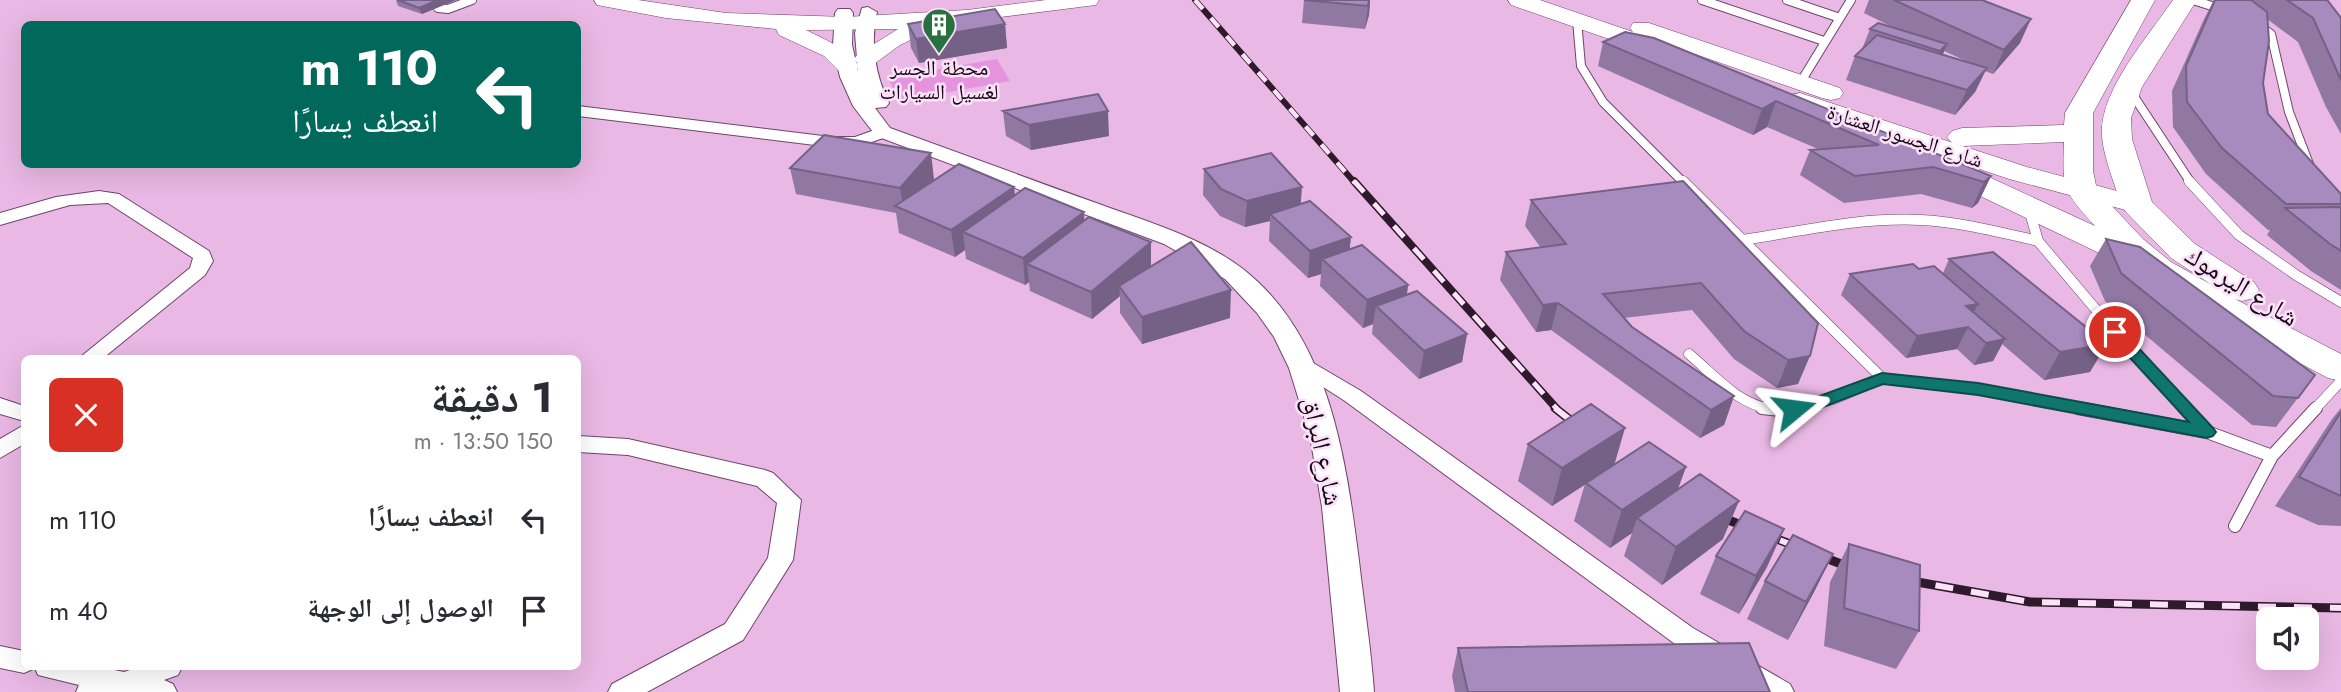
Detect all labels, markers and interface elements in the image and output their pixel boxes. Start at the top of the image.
building icon: محطة الجسر لغسيل السيارات [920,6,958,55]
text: 110 m [301,33,438,103]
icon: left [462,49,553,140]
place label: محطة الجسر لغسيل السيارات [880,53,998,107]
street label: شارع الجسور العشارة [1823,97,1987,175]
text: انعطف يسارًا [292,98,438,144]
street label: شارع اليرموك [2178,236,2306,336]
pin [2085,302,2145,362]
icon: arrive [2096,313,2134,351]
text: 1 دقيقة [431,367,553,428]
position arrow [1757,372,1831,446]
button: close [49,378,123,452]
street label: شارع البراق [1293,393,1353,509]
text: 150 m · 13:50 [414,424,553,458]
text: انعطف يسارًا [368,498,494,536]
text: 110 m [49,501,116,539]
icon: left [515,501,553,539]
text: الوصول إلى الوجهة [307,589,494,627]
text: 40 m [49,592,108,630]
icon: arrive [515,592,553,630]
map controls [2256,607,2319,670]
button: sound [2256,607,2319,670]

